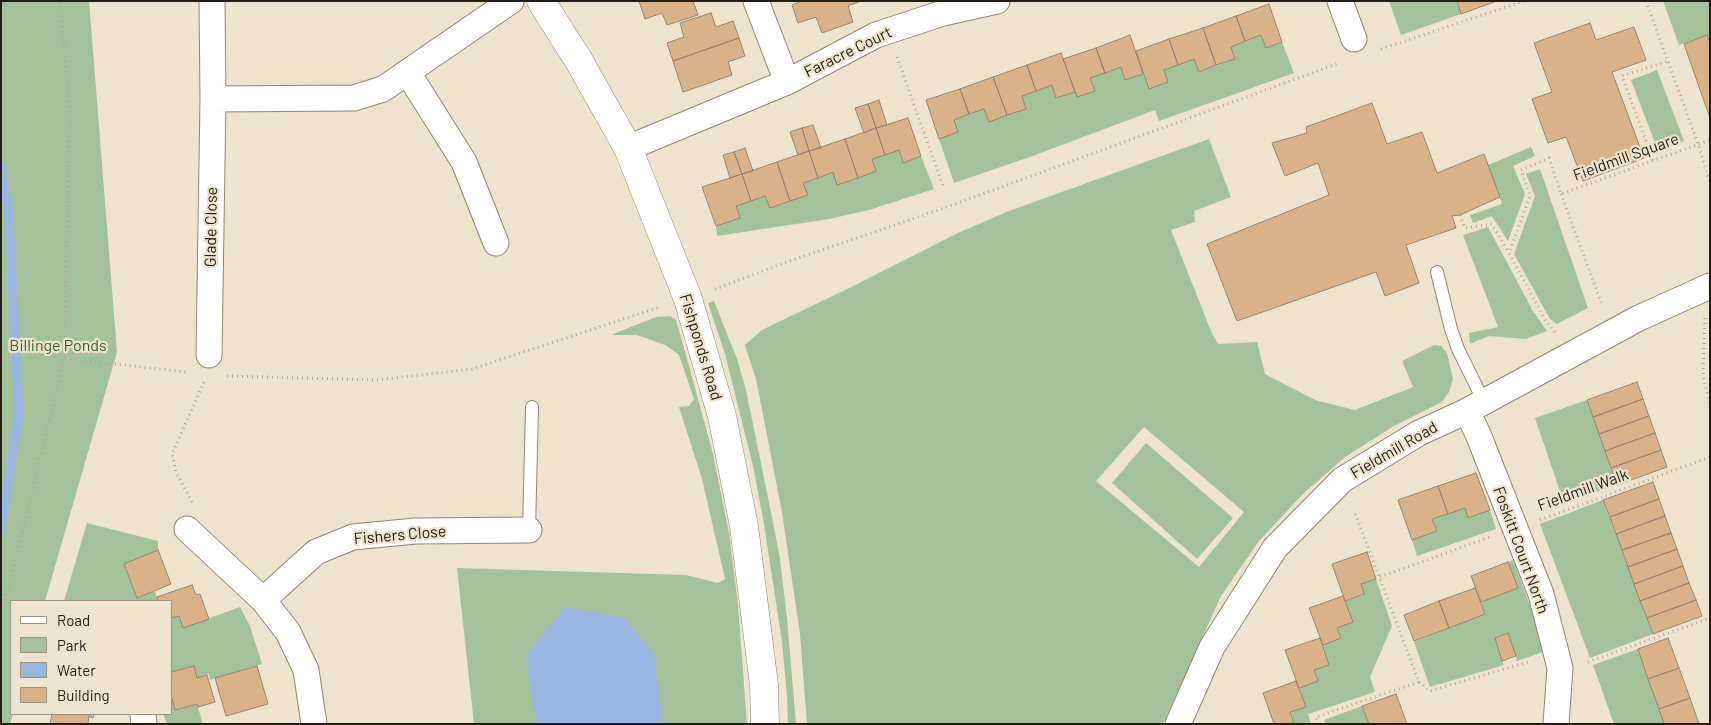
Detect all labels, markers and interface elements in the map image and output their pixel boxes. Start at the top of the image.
street label: Faracre Court [801,22,895,82]
street label: Fieldmill Square [1570,129,1682,185]
street label: Glade Close [201,187,221,267]
street label: Fishponds Road [676,291,726,403]
park label: Billinge Ponds [9,336,107,356]
street label: Fieldmill Road [1347,417,1441,483]
street label: Fieldmill Walk [1535,465,1631,515]
street label: Foskitt Court North [1489,484,1553,616]
street label: Fishers Close [353,521,447,549]
legend [10,600,172,715]
text: Road [57,611,90,629]
text: Park [57,636,86,654]
text: Water [57,661,96,679]
text: Building [57,686,110,704]

